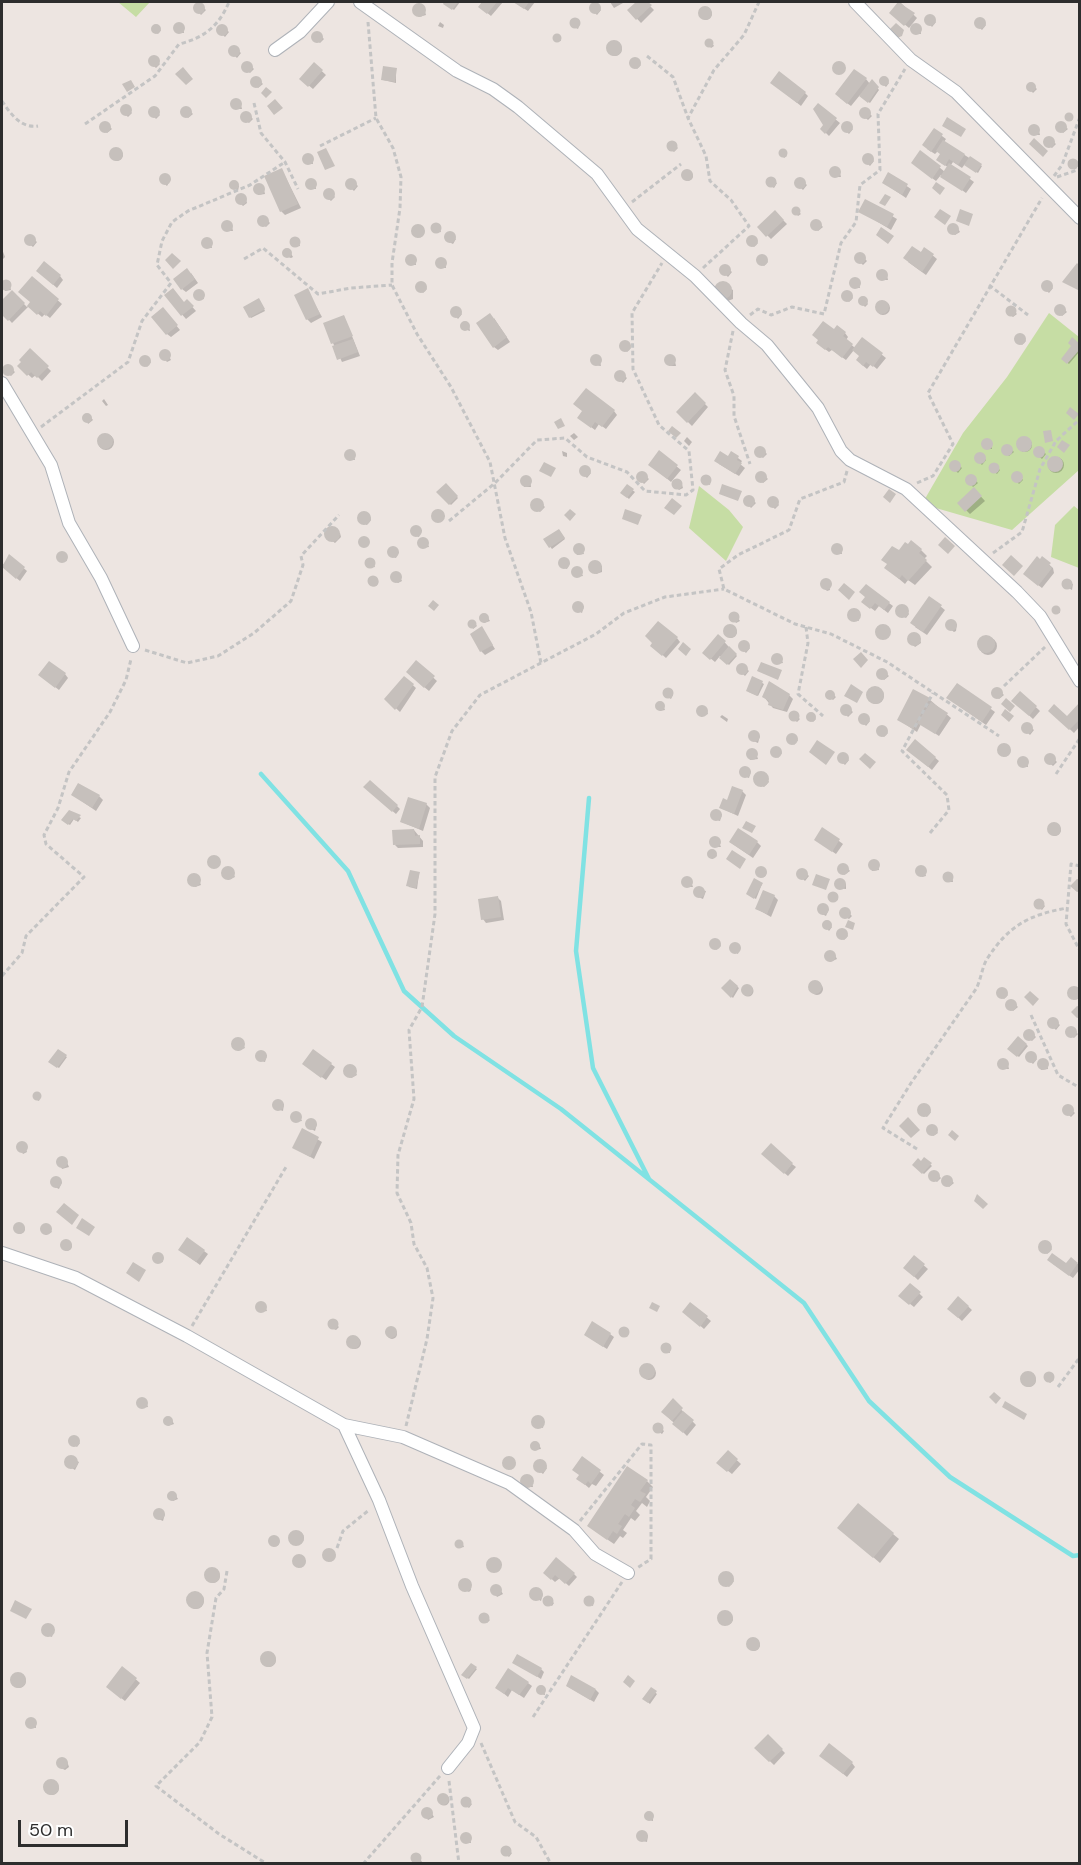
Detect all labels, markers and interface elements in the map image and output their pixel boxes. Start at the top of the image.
scale bar [21,1808,130,1846]
text: 50 m [29,1818,73,1842]

